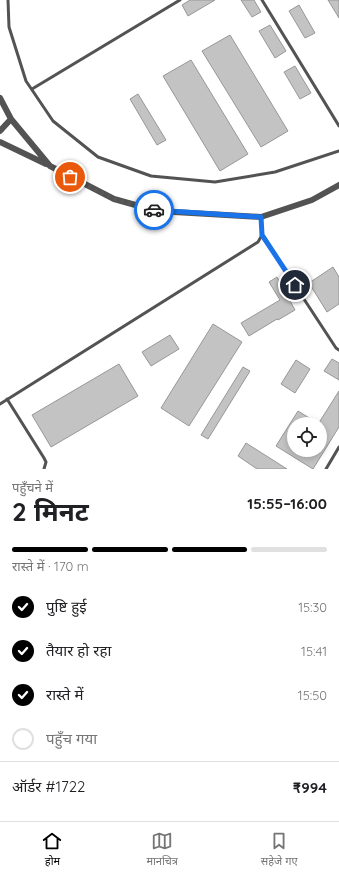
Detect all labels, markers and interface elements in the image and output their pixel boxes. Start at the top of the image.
pin [53,160,87,194]
icon: bag [59,166,81,188]
courier [134,190,174,230]
icon: car [143,199,165,221]
pin [278,268,312,302]
icon: home [284,274,306,296]
map controls [287,417,327,457]
button: locate [287,417,327,457]
text: पहुँचने में [12,479,53,495]
text: 15:55–16:00 [247,494,327,513]
text: 2 मिनट [12,495,89,528]
text: रास्ते में · 170 m [12,558,89,574]
icon: check [12,596,34,618]
text: पुष्टि हुई [46,597,87,616]
text: 15:30 [298,599,327,615]
icon: check [12,640,34,662]
text: तैयार हो रहा [46,641,111,660]
text: 15:41 [301,643,327,659]
icon: check [12,684,34,706]
text: रास्ते में [46,685,83,704]
text: 15:50 [298,687,327,703]
text: पहुँच गया [46,729,97,748]
text: ऑर्डर #1722 [12,777,85,796]
text: ₹994 [293,778,327,797]
tab: होम [41,830,63,869]
tab: मानचित्र [146,830,178,869]
tab: सहेजे गए [261,830,298,869]

